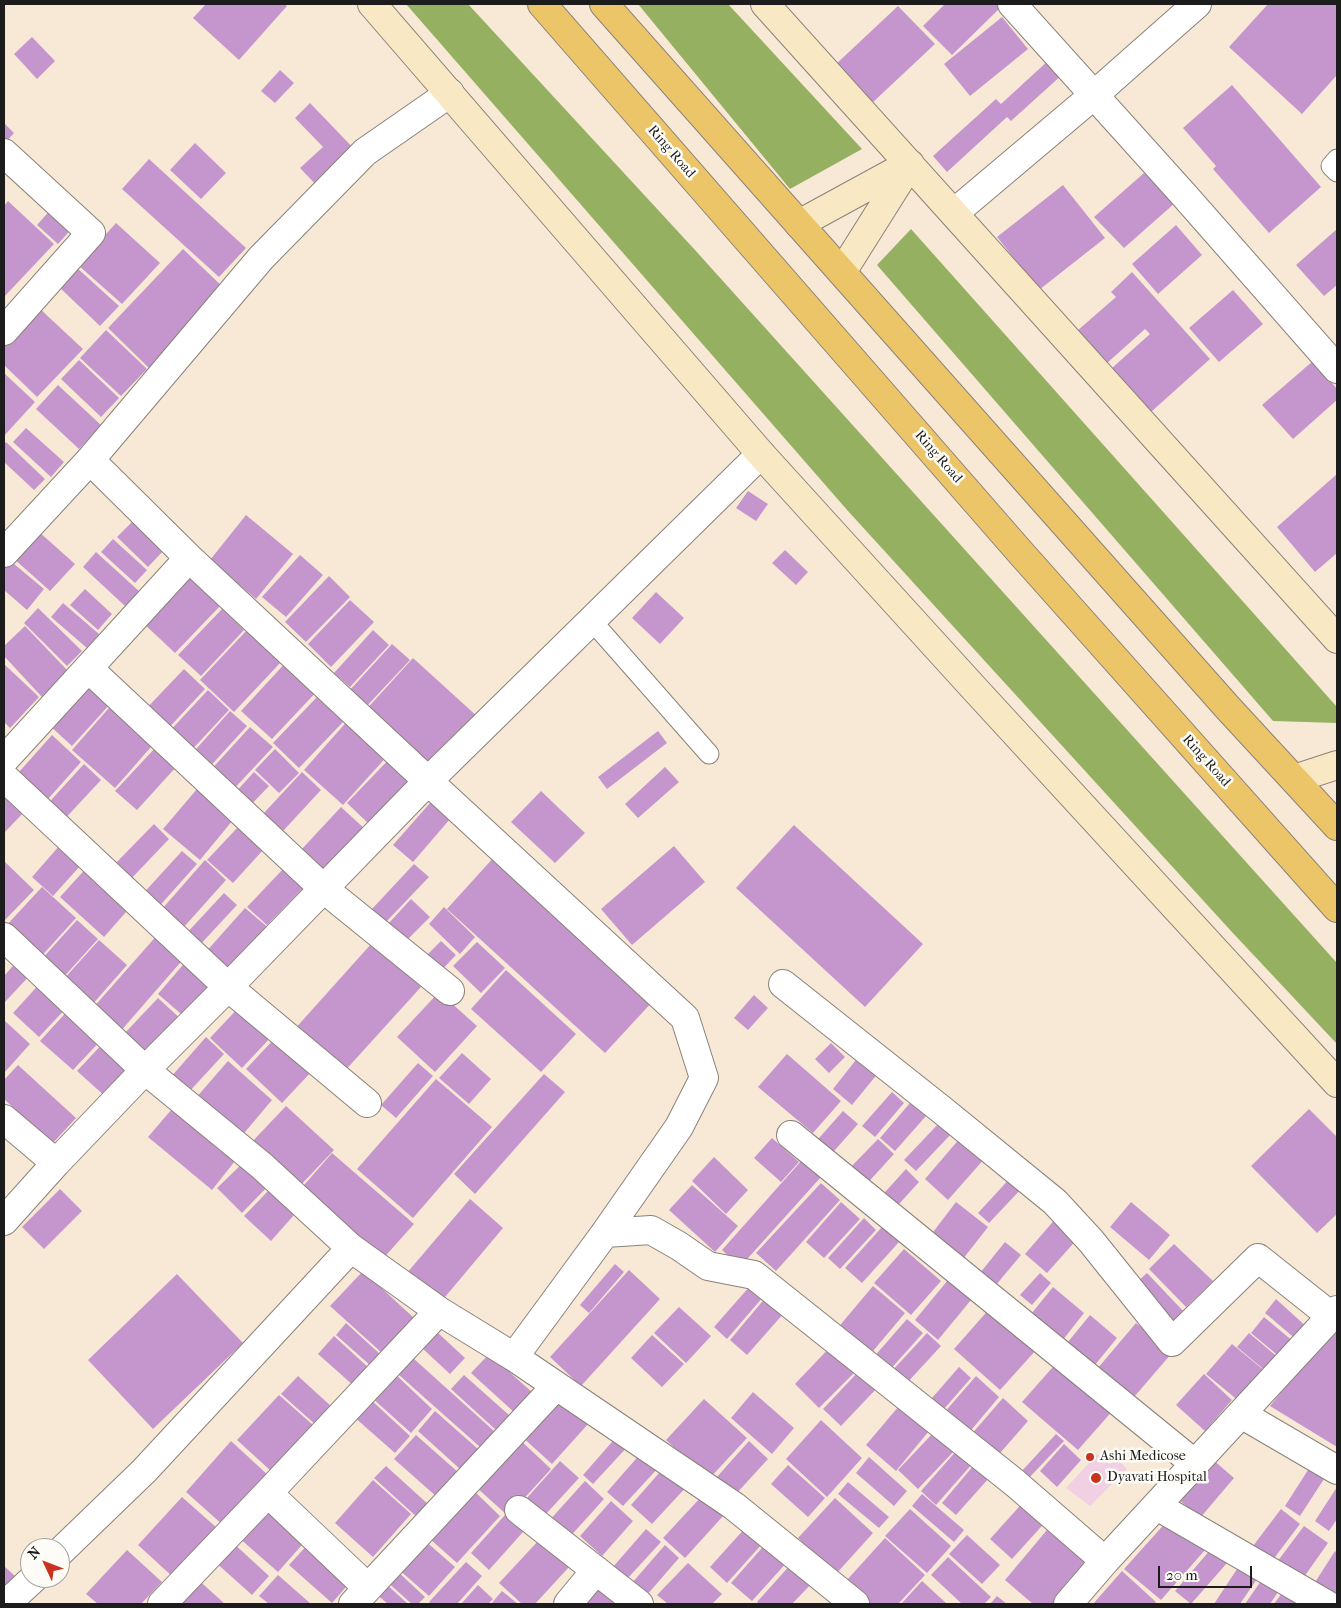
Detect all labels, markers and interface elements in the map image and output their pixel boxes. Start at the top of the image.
street label: Ring Road [644,122,698,182]
street label: Ring Road [911,427,965,487]
street label: Ring Road [1178,732,1234,790]
place label: Ashi Medicose [1100,1449,1186,1465]
marker: Ashi Medicose [1084,1451,1096,1463]
place label: Dyavati Hospital [1107,1470,1207,1486]
marker: Dyavati Hospital [1089,1471,1103,1485]
north arrow [20,1538,70,1588]
text: N [25,1543,44,1563]
scale bar [1161,1556,1255,1588]
text: 20 m [1166,1566,1198,1584]

